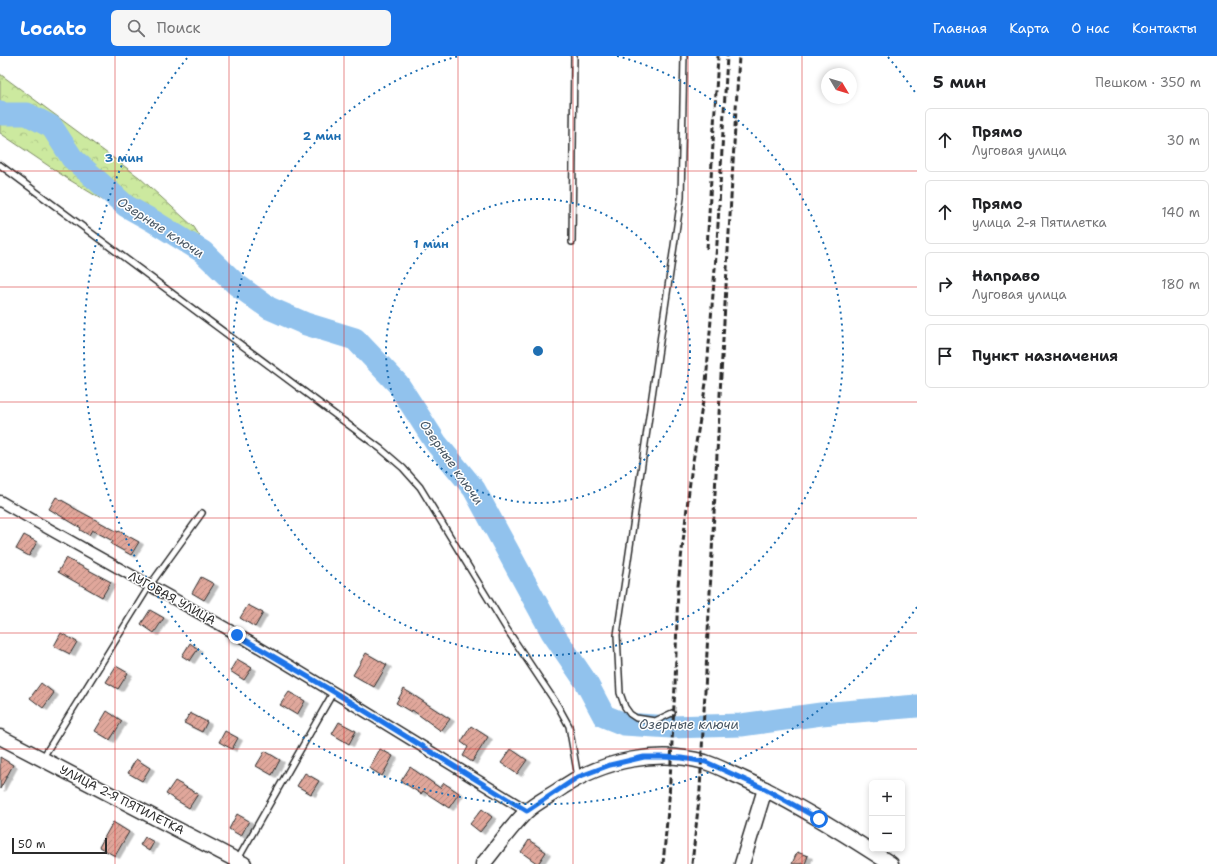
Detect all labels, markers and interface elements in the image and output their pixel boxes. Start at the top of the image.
search box [111,10,391,46]
text: Locato [20,16,87,41]
icon: search [125,17,147,39]
text: Поиск [157,18,200,38]
text: Главная [933,19,987,37]
text: Карта [1009,19,1049,37]
text: О нас [1071,19,1110,37]
text: Контакты [1132,19,1197,37]
north arrow [821,68,857,104]
text: 5 мин [933,71,986,93]
text: Пешком · 350 m [1095,74,1201,91]
text: Прямо [972,122,1022,142]
text: 2 мин [303,128,341,144]
icon: ahead [934,129,956,151]
text: 30 m [1166,132,1200,149]
text: Луговая улица [972,142,1067,159]
text: 3 мин [105,150,143,166]
water label: Озерные ключи [114,193,207,262]
text: Прямо [972,194,1022,214]
icon: ahead [934,201,956,223]
text: 140 m [1161,204,1200,221]
text: улица 2-я Пятилетка [972,214,1107,231]
text: 1 мин [413,236,449,252]
text: Направо [972,266,1040,286]
icon: right [934,273,956,295]
text: 180 m [1161,276,1200,293]
text: Луговая улица [972,286,1067,303]
centre of rings [531,344,545,358]
icon: arrive [934,345,956,367]
text: Пункт назначения [972,346,1118,366]
water label: Озерные ключи [416,416,487,508]
street label: ЛУГОВАЯ УЛИЦА [126,567,219,629]
route end [228,626,246,644]
water label: Озерные ключи [639,716,739,733]
street label: УЛИЦА 2-Я ПЯТИЛЕТКА [57,762,187,839]
map controls [869,780,905,852]
button: + [869,780,905,816]
route start [810,810,828,828]
button: − [869,816,905,852]
scale bar [12,836,107,855]
text: 50 m [18,837,46,852]

